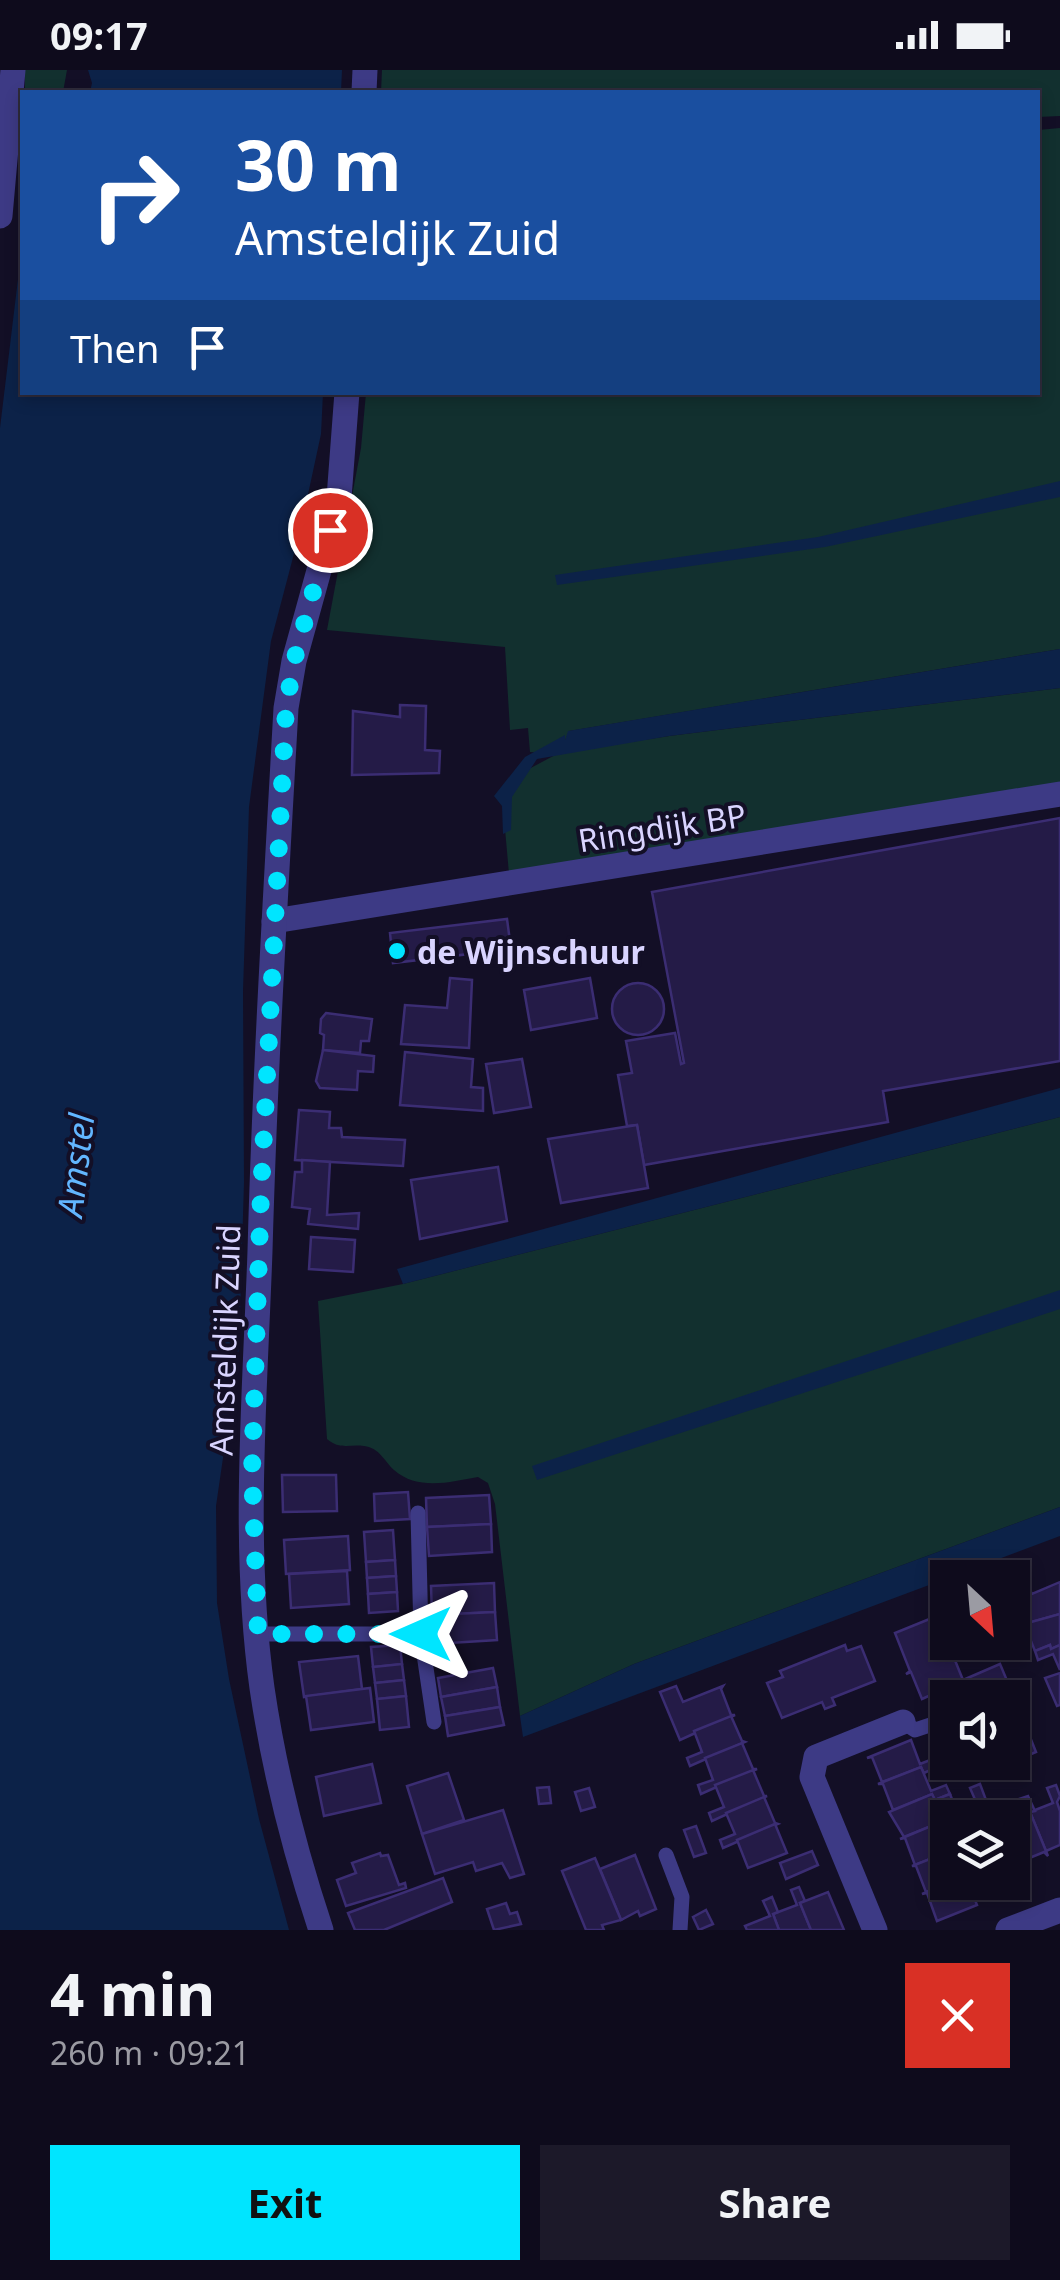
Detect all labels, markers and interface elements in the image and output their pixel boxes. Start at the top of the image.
text: 09:17 [50,9,148,61]
text: 30 m [235,116,402,212]
icon: right [70,130,200,260]
text: Amsteldijk Zuid [235,207,560,268]
icon: arrive [180,320,235,375]
text: Then [70,322,160,374]
pin [288,488,373,573]
icon: arrive [303,503,358,558]
street label: Ringdijk BP [575,793,749,861]
place label: de Wijnschuur [417,930,645,973]
marker: de Wijnschuur [386,940,408,962]
water label: Amstel [45,1110,105,1221]
street label: Amsteldijk Zuid [198,1224,250,1456]
north arrow [930,1560,1030,1660]
map controls [930,1560,1030,1900]
position arrow [369,1582,473,1686]
button: sound [930,1680,1030,1780]
button: layers [930,1800,1030,1900]
text: 4 min [50,1952,215,2034]
button: close [905,1963,1010,2068]
text: 260 m · 09:21 [50,2031,250,2074]
button: Exit [50,2145,520,2260]
button: Share [540,2145,1010,2260]

